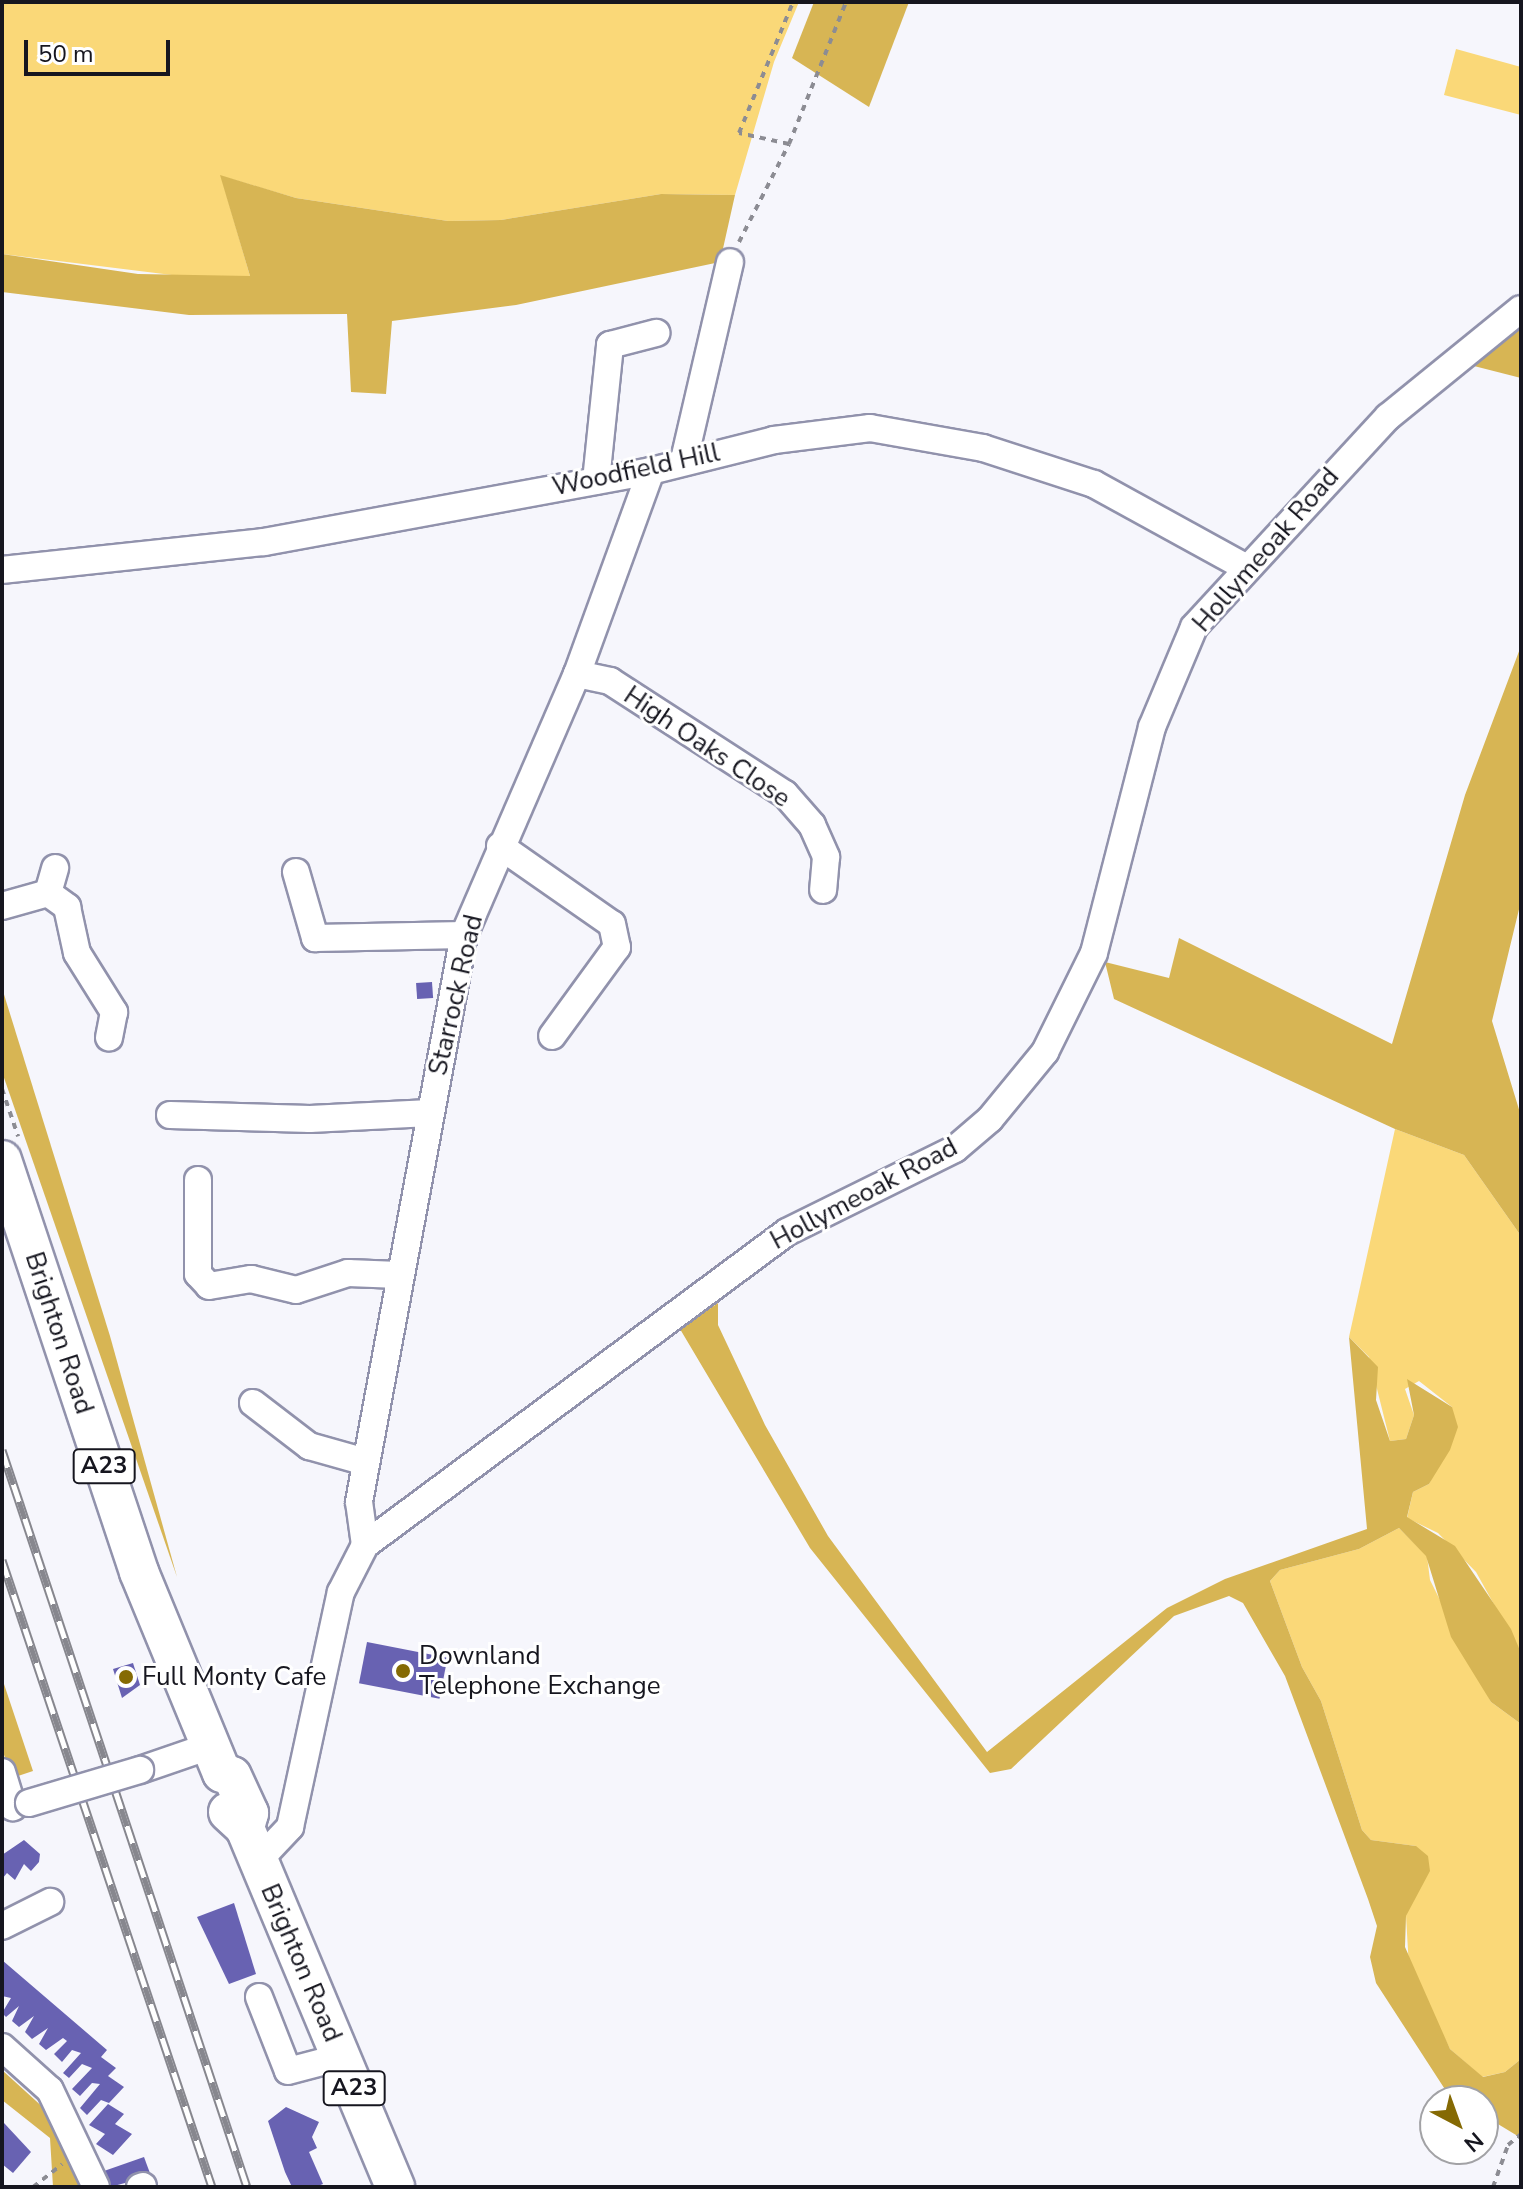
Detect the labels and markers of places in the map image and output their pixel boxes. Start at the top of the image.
place label: Downland Telephone Exchange [419,1640,660,1702]
place label: Full Monty Cafe [142,1661,326,1693]
marker: Downland Telephone Exchange [394,1662,412,1680]
marker: Full Monty Cafe [117,1668,135,1686]

